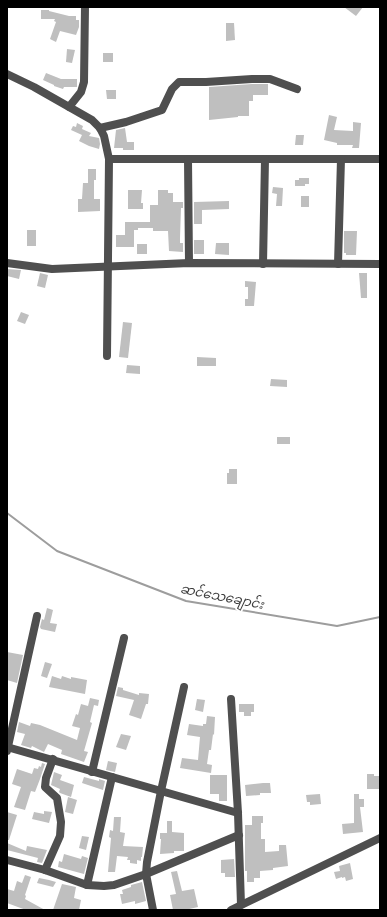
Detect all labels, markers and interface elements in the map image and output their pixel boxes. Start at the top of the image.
water label: ဆင်သေချောင်း [178,579,267,616]

